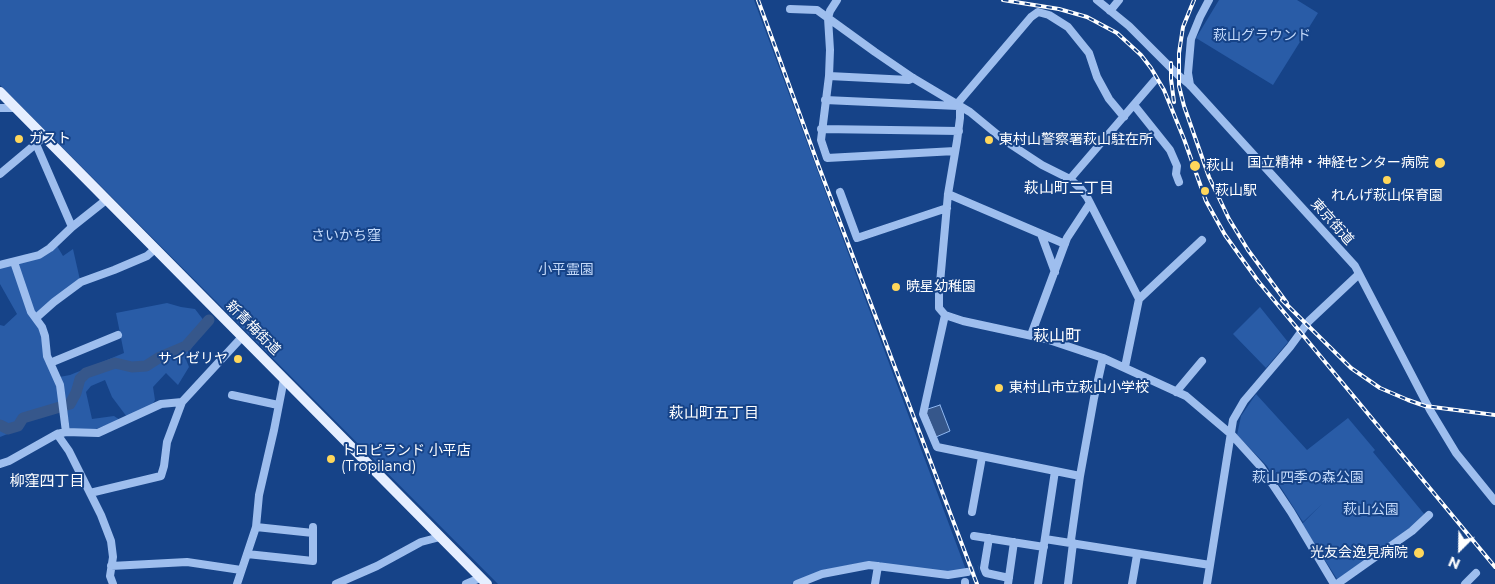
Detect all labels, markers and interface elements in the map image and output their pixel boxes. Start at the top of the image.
park label: 萩山グラウンド [1213,28,1311,44]
place label: ガスト [29,131,71,147]
place label: 東村山警察署萩山駐在所 [999,132,1153,148]
marker: ガスト [13,133,25,145]
marker: 東村山警察署萩山駐在所 [983,134,995,146]
place label: 国立精神・神経センター病院 [1247,155,1429,171]
marker: 国立精神・神経センター病院 [1433,156,1447,170]
place label: 萩山 [1206,158,1234,174]
marker: 萩山 [1188,159,1202,173]
marker: れんげ萩山保育園 [1381,174,1393,186]
district label: 萩山町二丁目 [1024,180,1114,198]
place label: 萩山駅 [1215,183,1257,199]
marker: 萩山駅 [1199,185,1211,197]
place label: れんげ萩山保育園 [1331,188,1443,204]
street label: 東京街道 [1307,196,1357,248]
park label: さいかち窪 [311,228,381,244]
park label: 小平霊園 [538,262,594,278]
place label: 暁星幼稚園 [906,279,976,295]
marker: 暁星幼稚園 [890,281,902,293]
street label: 新青梅街道 [222,297,284,359]
district label: 萩山町 [1033,326,1081,346]
place label: サイゼリヤ [158,351,228,367]
marker: サイゼリヤ [232,353,244,365]
place label: 東村山市立萩山小学校 [1009,380,1149,396]
marker: 東村山市立萩山小学校 [993,382,1005,394]
district label: 萩山町五丁目 [669,405,759,423]
place label: トロピランド 小平店 (Tropiland) [341,443,471,476]
marker: トロピランド 小平店 (Tropiland) [325,453,337,465]
park label: 萩山四季の森公園 [1252,470,1364,486]
district label: 柳窪四丁目 [10,473,84,491]
park label: 萩山公園 [1343,502,1399,518]
north arrow [1435,524,1485,574]
place label: 光友会逸見病院 [1310,545,1408,561]
marker: 光友会逸見病院 [1412,546,1426,560]
text: N [1445,552,1463,573]

